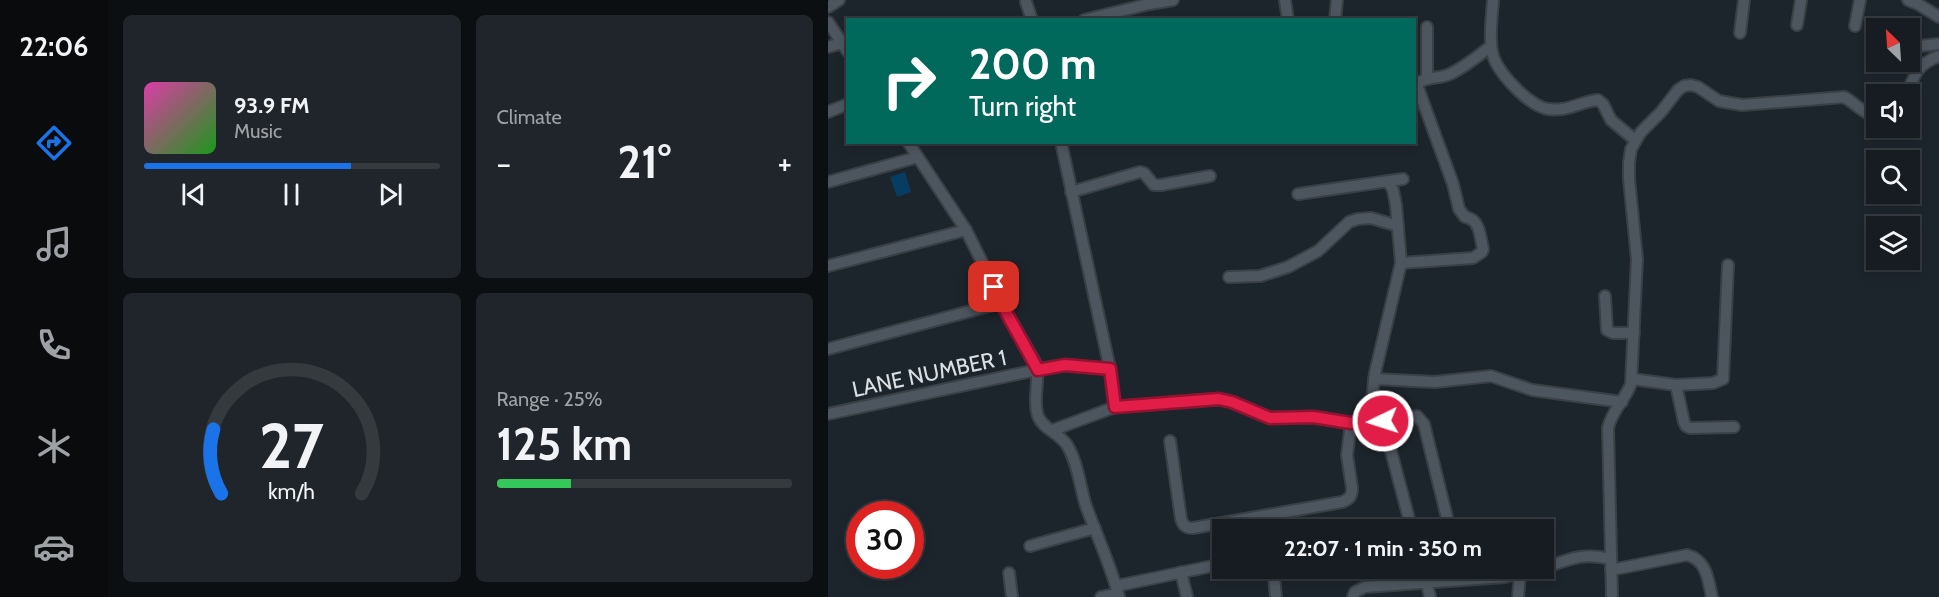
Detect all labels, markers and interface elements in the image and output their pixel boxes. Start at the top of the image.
north arrow [1866,18,1920,72]
map controls [1866,18,1920,270]
text: 22:06 [20,30,88,63]
text: 200 m [969,38,1096,90]
icon: right [870,42,948,120]
button: sound [1866,84,1920,138]
text: Turn right [969,90,1076,123]
text: 93.9 FM [234,92,310,119]
text: Climate [497,105,562,129]
text: Music [234,119,282,143]
icon: directions [33,122,75,164]
text: 21° [618,135,671,189]
text: − [497,143,511,183]
text: + [777,143,792,183]
button: search [1866,150,1920,204]
icon: previous [177,178,210,211]
icon: pause [275,178,308,211]
icon: next [374,178,407,211]
button: layers [1866,216,1920,270]
icon: music [33,223,75,265]
pin [968,261,1019,312]
icon: arrive [977,270,1010,303]
icon: phone [33,324,75,366]
street label: LANE NUMBER 1 [850,344,1009,403]
text: Range · 25% [497,387,602,411]
position arrow [1351,389,1415,453]
text: 27 [259,408,324,484]
text: 125 km [497,417,632,471]
icon: climate [33,425,75,467]
text: km/h [268,479,315,505]
speed limit sign: 30 [846,501,924,579]
icon: car [33,526,75,568]
text: 22:07 · 1 min · 350 m [1284,535,1482,562]

